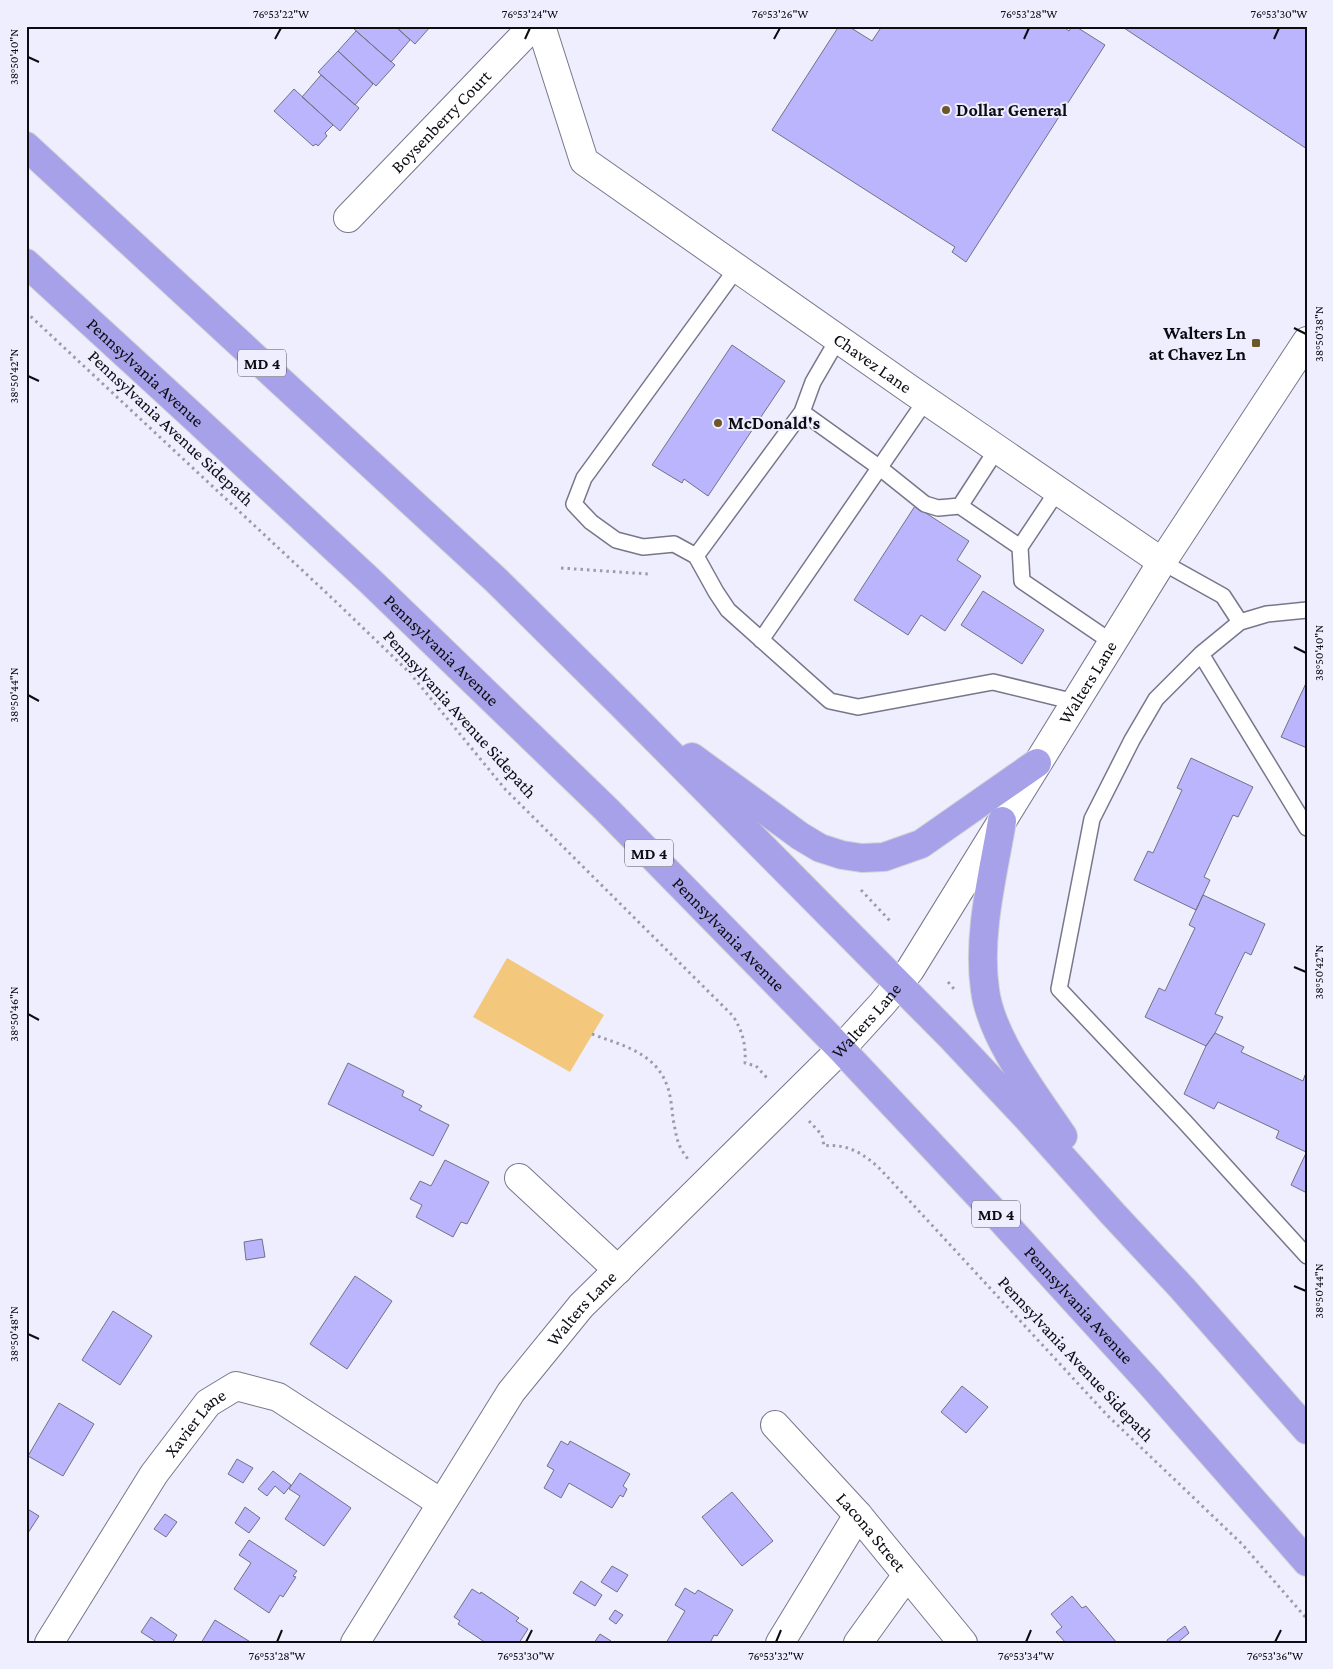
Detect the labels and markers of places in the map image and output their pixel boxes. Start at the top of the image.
place label: Dollar General [956,100,1067,120]
marker: Dollar General [940,104,952,116]
place label: Walters Ln at Chavez Ln [1149,323,1247,364]
marker: Walters Ln at Chavez Ln [1250,337,1262,349]
place label: McDonald's [728,413,820,433]
marker: McDonald's [712,417,724,429]

